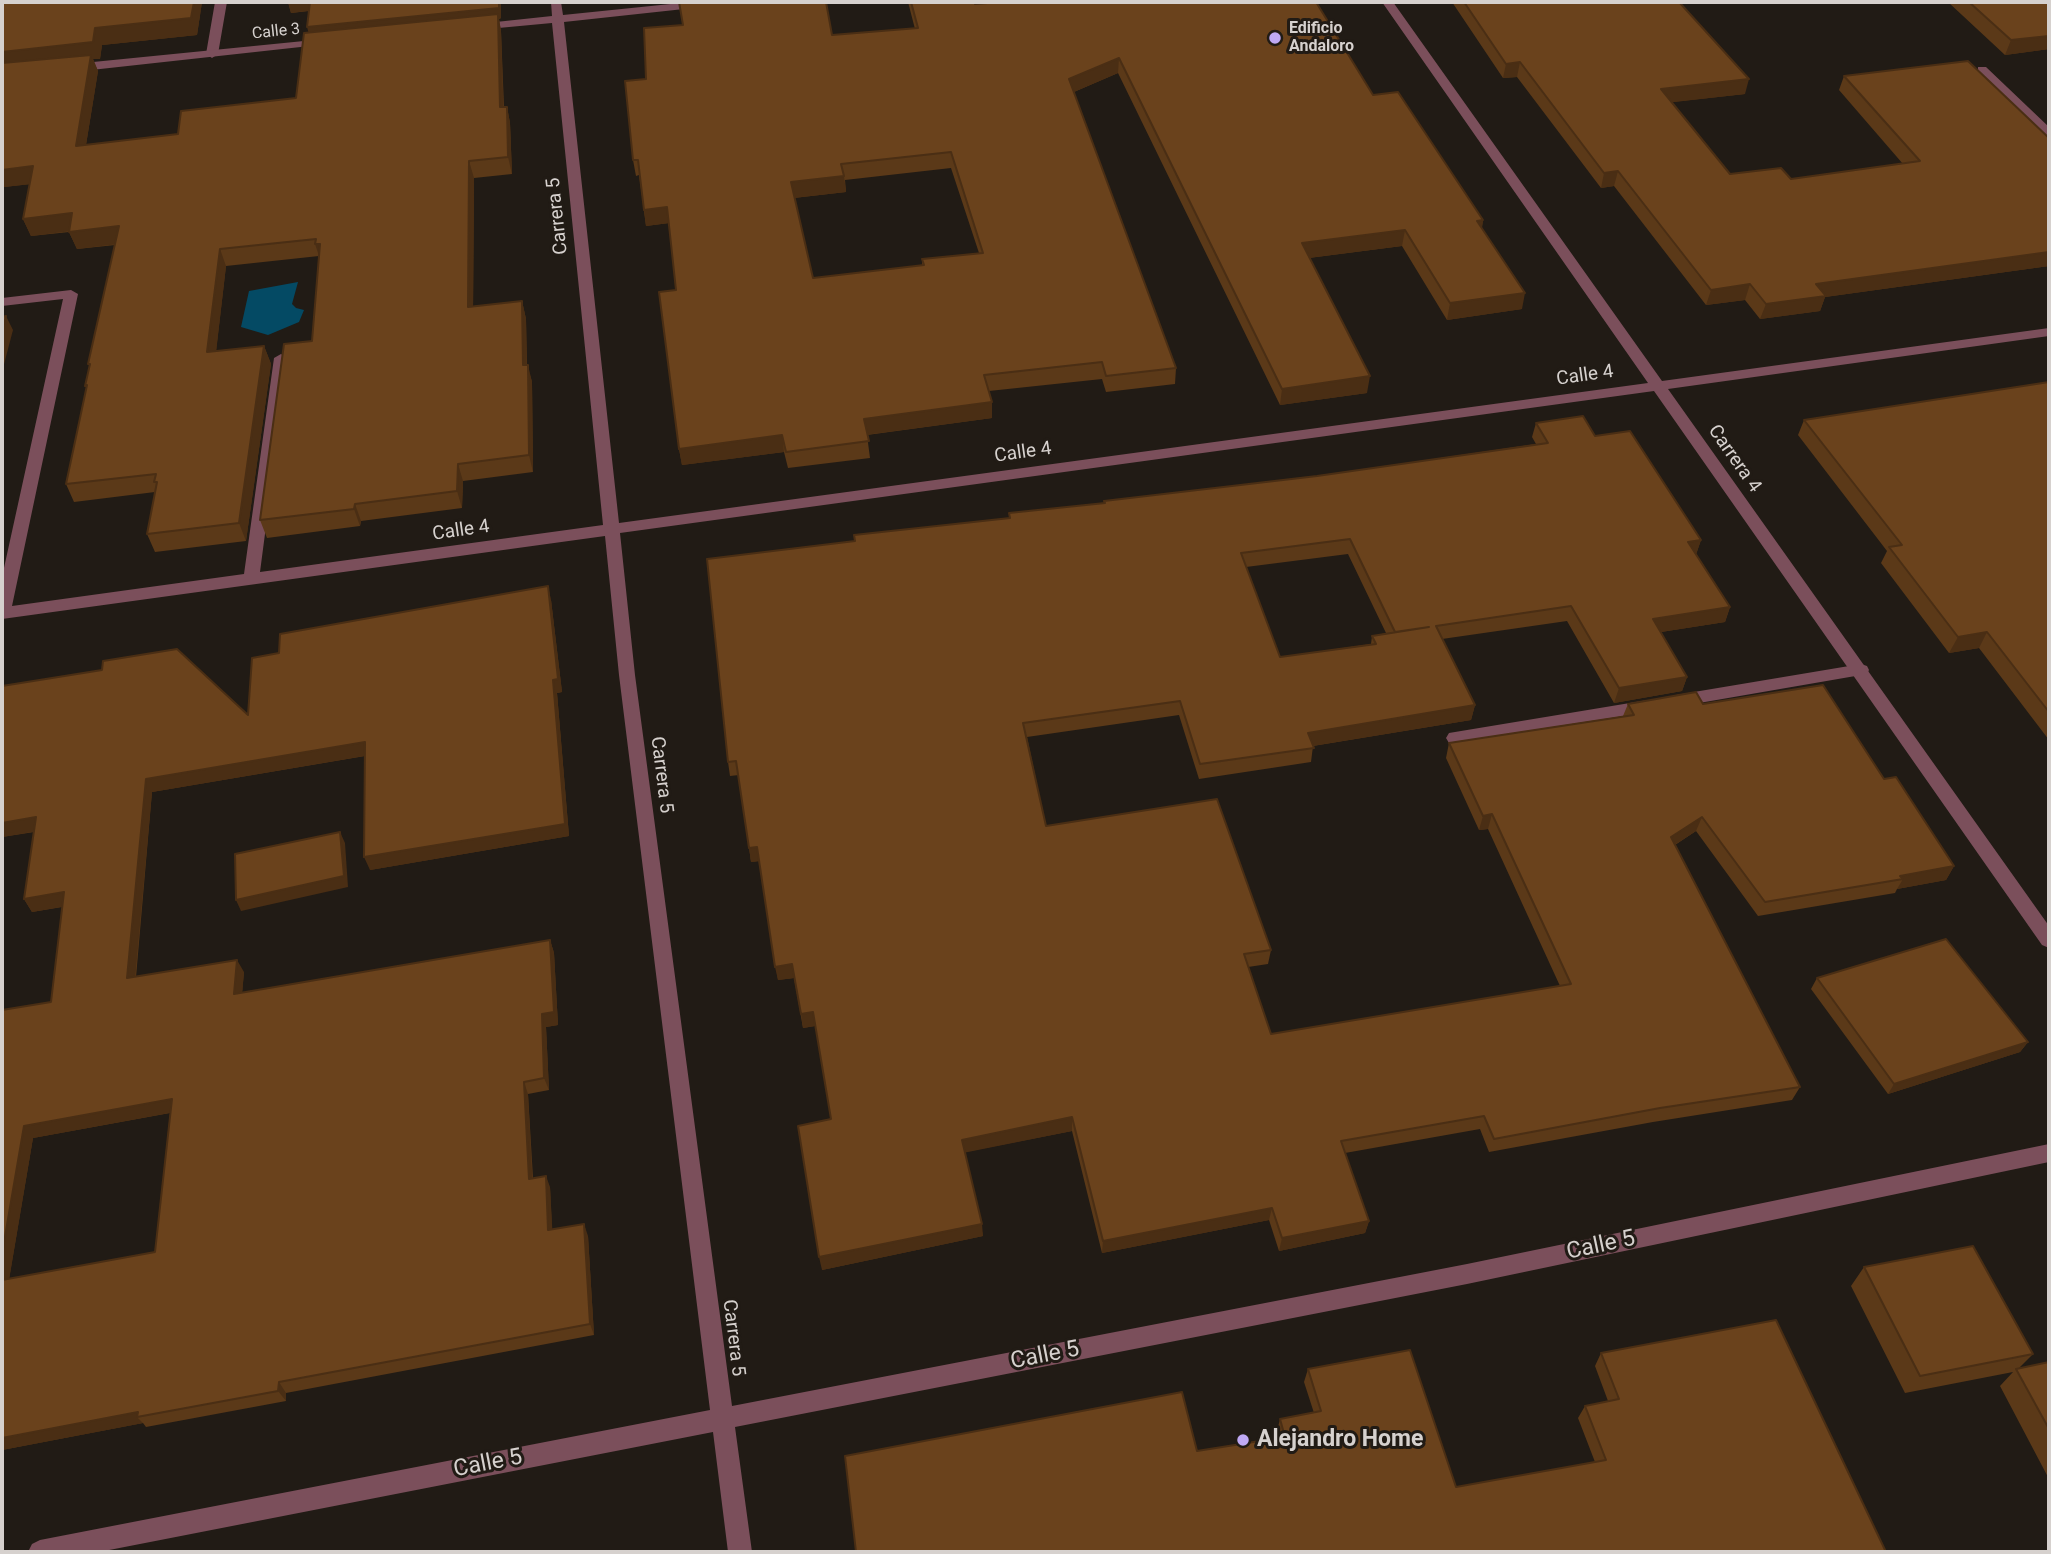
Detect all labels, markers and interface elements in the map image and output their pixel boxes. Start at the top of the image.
place label: Edificio Andaloro [1289,19,1354,57]
street label: Calle 3 [251,20,301,44]
marker: Edificio Andaloro [1267,30,1283,46]
street label: Carrera 5 [543,176,573,256]
street label: Calle 4 [1555,361,1615,391]
street label: Carrera 4 [1703,421,1765,497]
street label: Calle 4 [993,438,1053,468]
street label: Calle 4 [431,516,491,546]
street label: Carrera 5 [645,735,677,815]
street label: Calle 5 [1564,1225,1638,1267]
street label: Carrera 5 [717,1298,749,1378]
street label: Calle 5 [1008,1336,1082,1376]
place label: Alejandro Home [1257,1426,1423,1454]
marker: Alejandro Home [1235,1432,1251,1448]
street label: Calle 5 [451,1444,525,1484]

